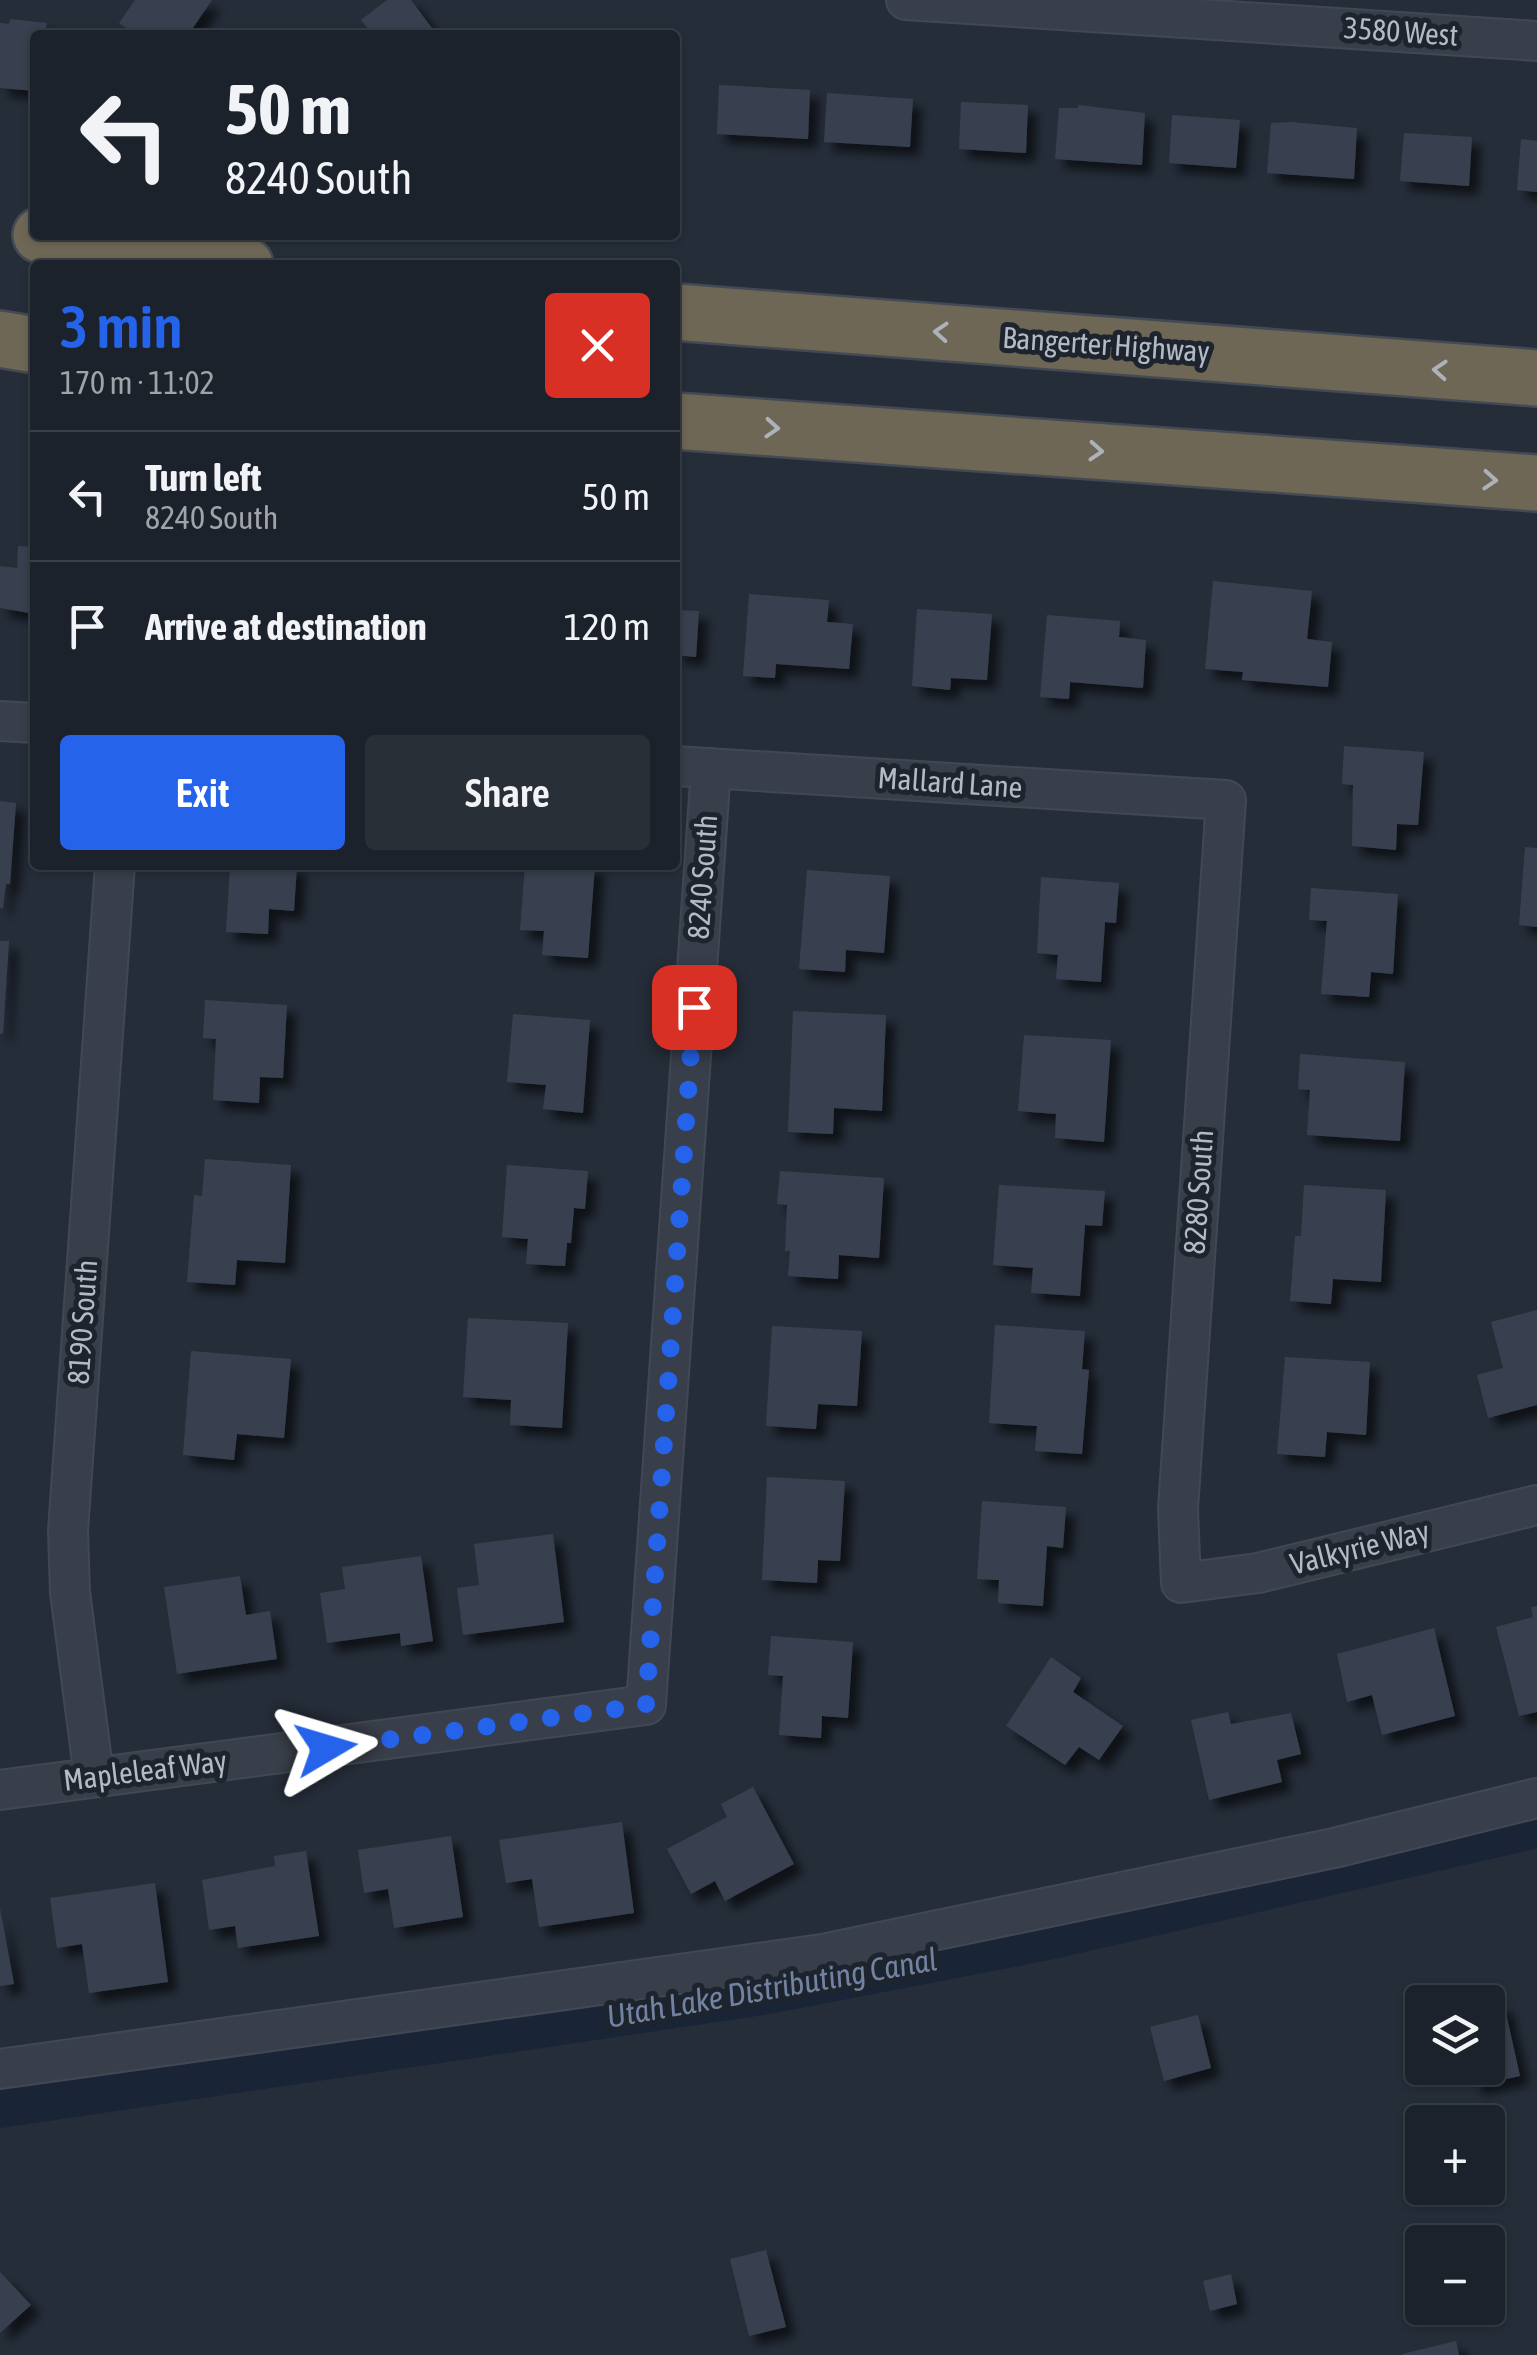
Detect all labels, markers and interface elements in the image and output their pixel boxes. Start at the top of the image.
street label: 3580 West [1343,10,1459,52]
text: 50 m [225,69,351,149]
icon: left [60,70,190,200]
text: 8240 South [225,152,412,204]
text: 3 min [60,292,183,361]
button: close [545,293,650,398]
street label: Bangerter Highway [1001,320,1211,368]
one-way arrow [933,322,949,343]
one-way arrow [1431,360,1447,382]
text: 170 m · 11:02 [60,364,215,401]
one-way arrow [765,416,781,438]
one-way arrow [1089,440,1105,461]
text: Turn left [145,456,261,499]
icon: left [60,469,115,524]
one-way arrow [1483,469,1499,490]
text: 50 m [582,475,650,518]
text: 8240 South [145,499,278,536]
icon: arrive [60,599,115,654]
text: Arrive at destination [145,605,427,648]
text: 120 m [564,605,650,648]
button: Exit [60,735,345,850]
button: Share [365,735,650,850]
street label: Mallard Lane [877,760,1023,804]
street label: 8240 South [681,813,723,940]
pin [652,965,737,1050]
icon: arrive [667,980,722,1035]
street label: 8280 South [1177,1128,1219,1255]
street label: 8190 South [61,1258,103,1385]
street label: Valkyrie Way [1287,1513,1433,1581]
position arrow [274,1696,378,1800]
street label: Mapleleaf Way [61,1743,228,1797]
water label: Utah Lake Distributing Canal [604,1940,940,2035]
map controls [1405,1985,1505,2325]
button: layers [1405,1985,1505,2085]
button: + [1405,2105,1505,2205]
button: − [1405,2225,1505,2325]

